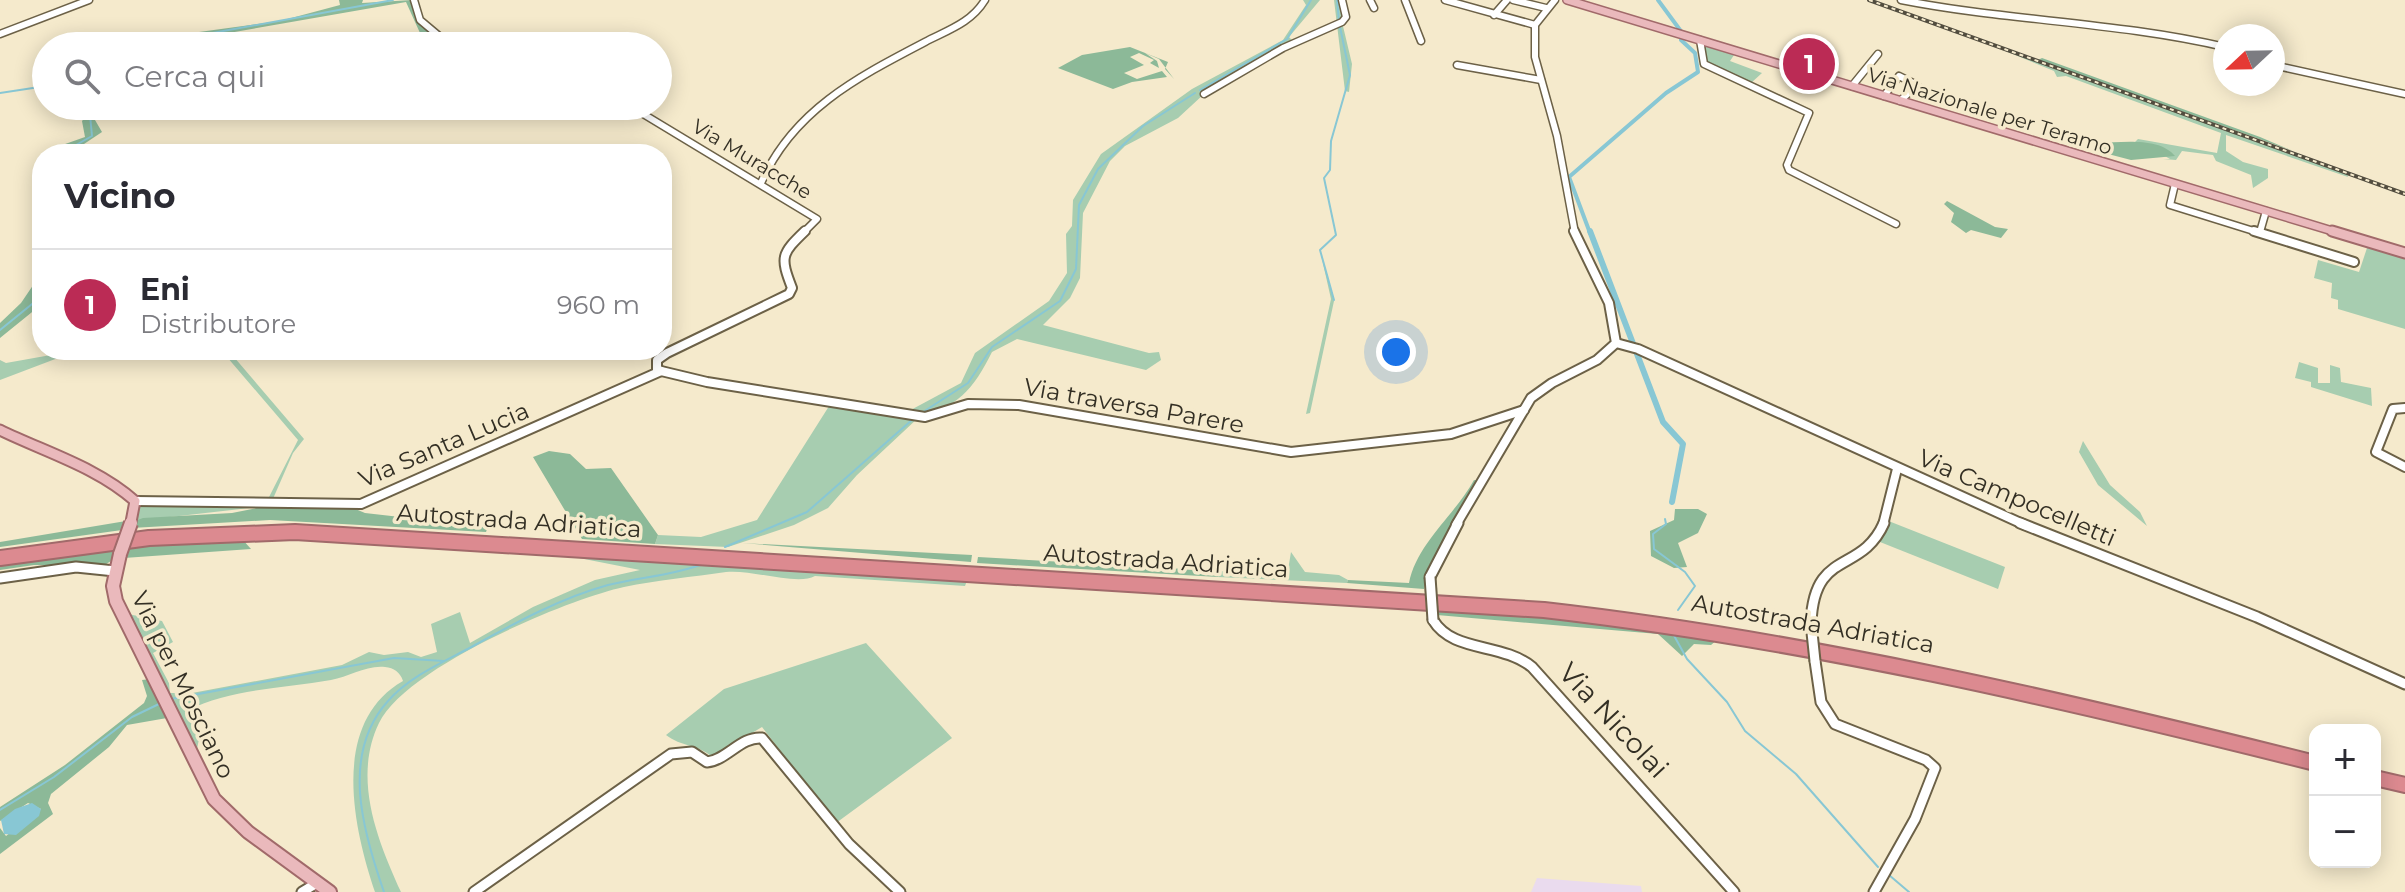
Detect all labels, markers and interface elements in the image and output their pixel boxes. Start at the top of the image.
north arrow [2213,24,2285,96]
search box [32,32,672,120]
pin: 1 [1783,34,1835,94]
icon: search [60,54,104,98]
text: Cerca qui [124,58,265,95]
street label: Via Nazionale per Teramo [1865,62,2115,160]
street label: Via Muracche [688,114,816,204]
text: Vicino [64,175,176,217]
text: Eni [140,271,190,308]
text: 1 [85,289,95,321]
text: 960 m [557,289,640,321]
text: Distributore [140,308,296,340]
your location [1376,332,1416,372]
street label: Via traversa Parere [1022,372,1246,439]
street label: Via Santa Lucia [354,396,533,493]
street label: Via Campocelletti [1914,443,2120,552]
street label: Autostrada Adriatica [395,497,643,544]
street label: Autostrada Adriatica [1042,537,1290,584]
street label: Via per Mosciano [126,586,241,783]
street label: Autostrada Adriatica [1690,588,1937,659]
street label: Via Nicolai [1552,655,1676,785]
map controls [2309,724,2381,868]
button: + [2309,724,2381,796]
button: − [2309,796,2381,868]

